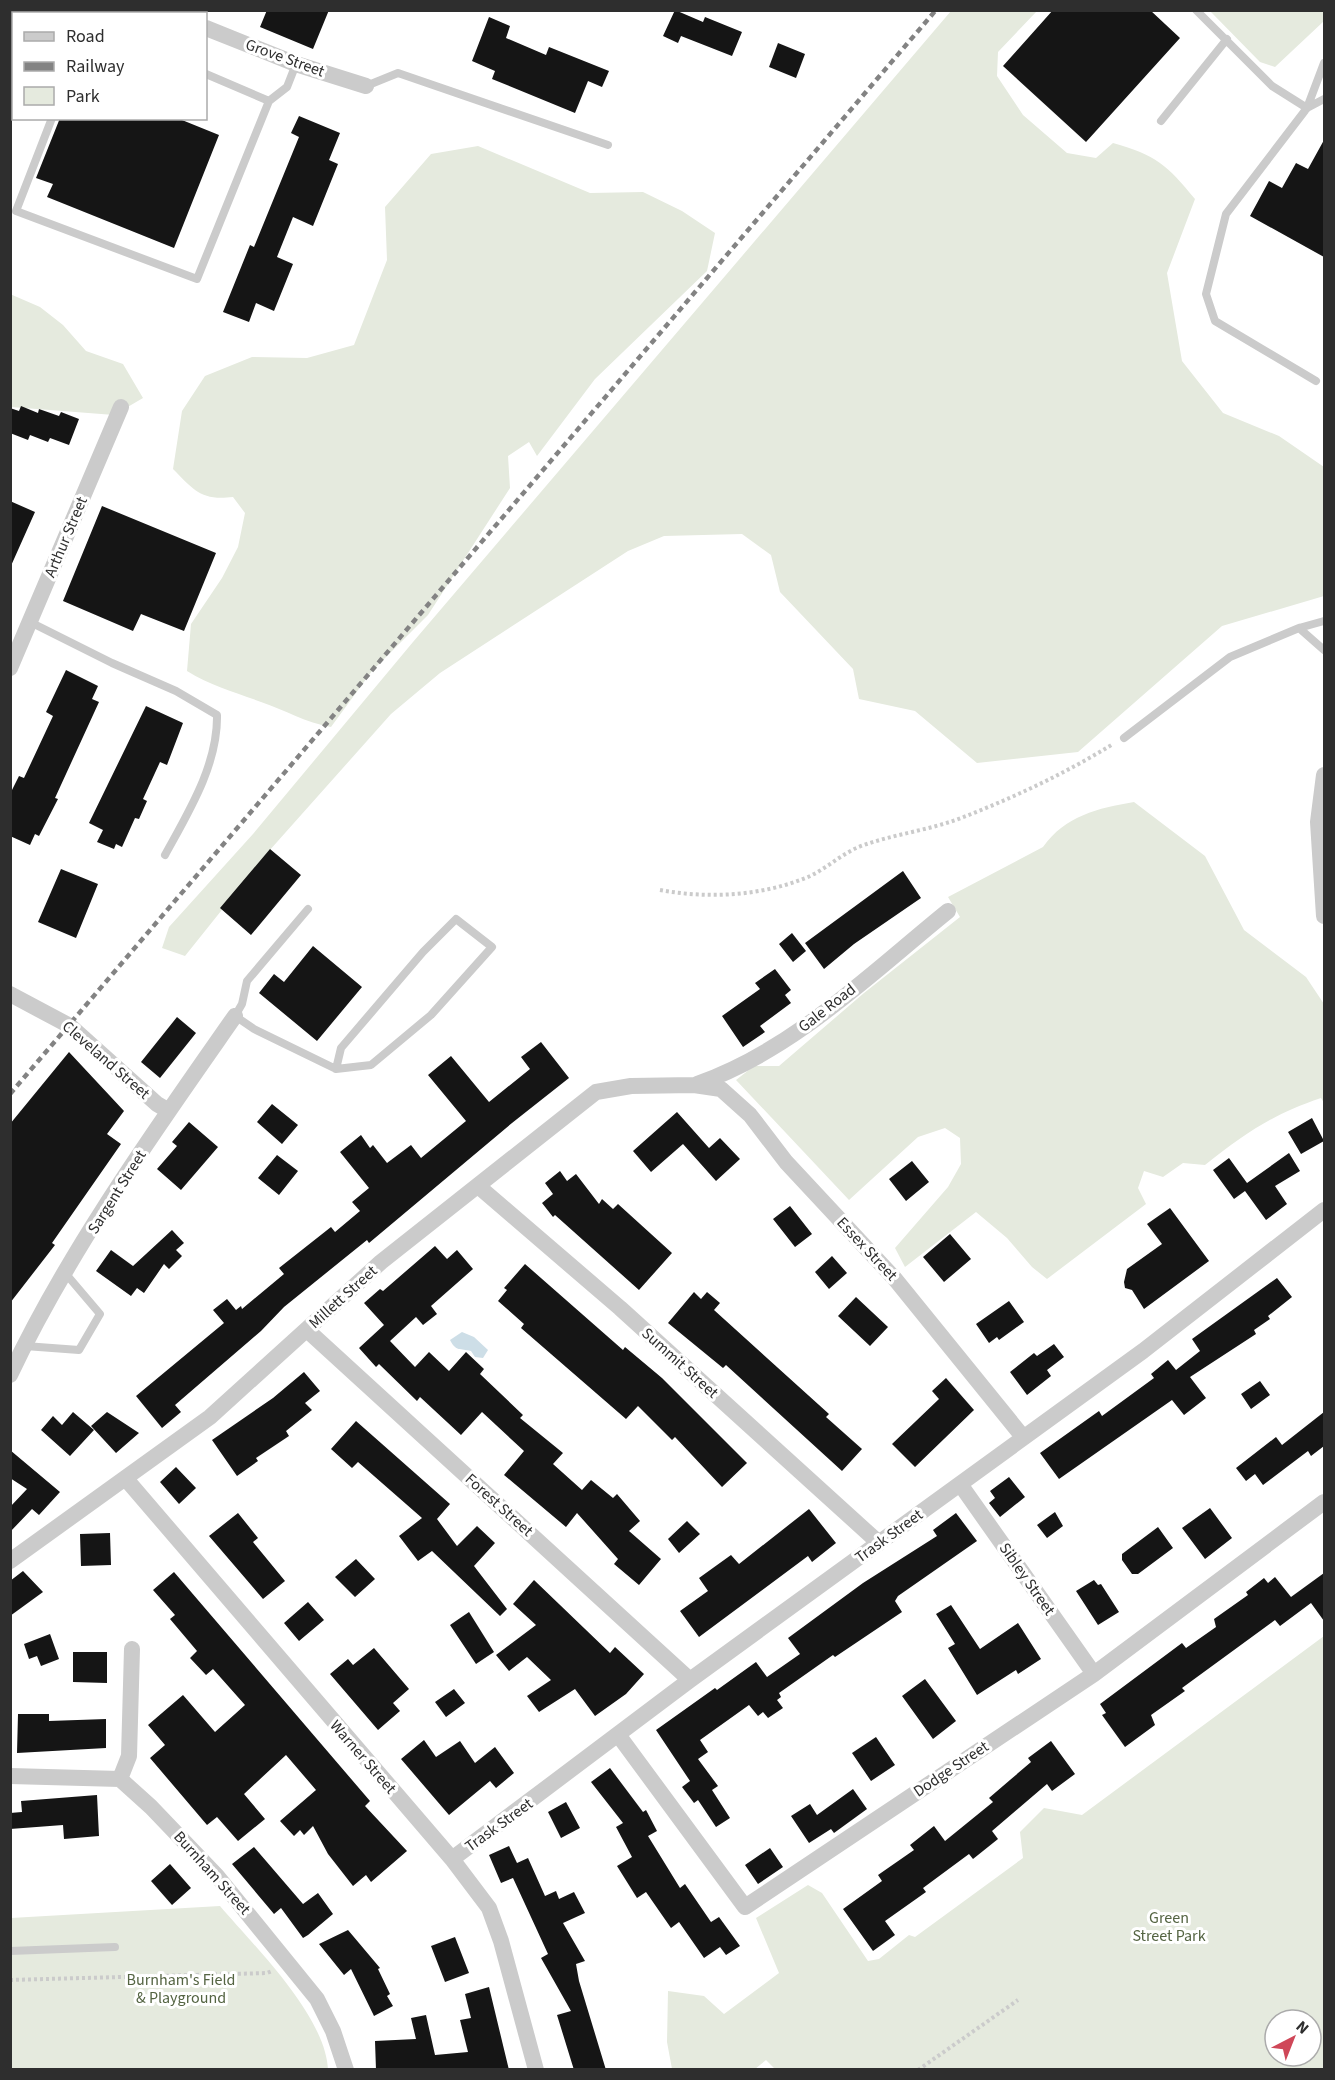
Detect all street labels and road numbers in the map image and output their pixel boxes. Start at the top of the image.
street label: Grove Street [242,34,328,83]
street label: Arthur Street [39,493,93,581]
street label: Gale Road [794,979,860,1037]
street label: Cleveland Street [57,1016,155,1105]
street label: Sargent Street [82,1145,152,1238]
street label: Essex Street [832,1212,903,1286]
street label: Millett Street [304,1260,382,1334]
street label: Summit Street [637,1323,724,1404]
street label: Forest Street [460,1468,538,1542]
street label: Trask Street [851,1504,928,1568]
street label: Sibley Street [994,1538,1060,1620]
street label: Warner Street [325,1715,402,1799]
street label: Dodge Street [909,1735,993,1802]
street label: Trask Street [461,1793,538,1857]
street label: Burnham Street [168,1826,256,1920]

